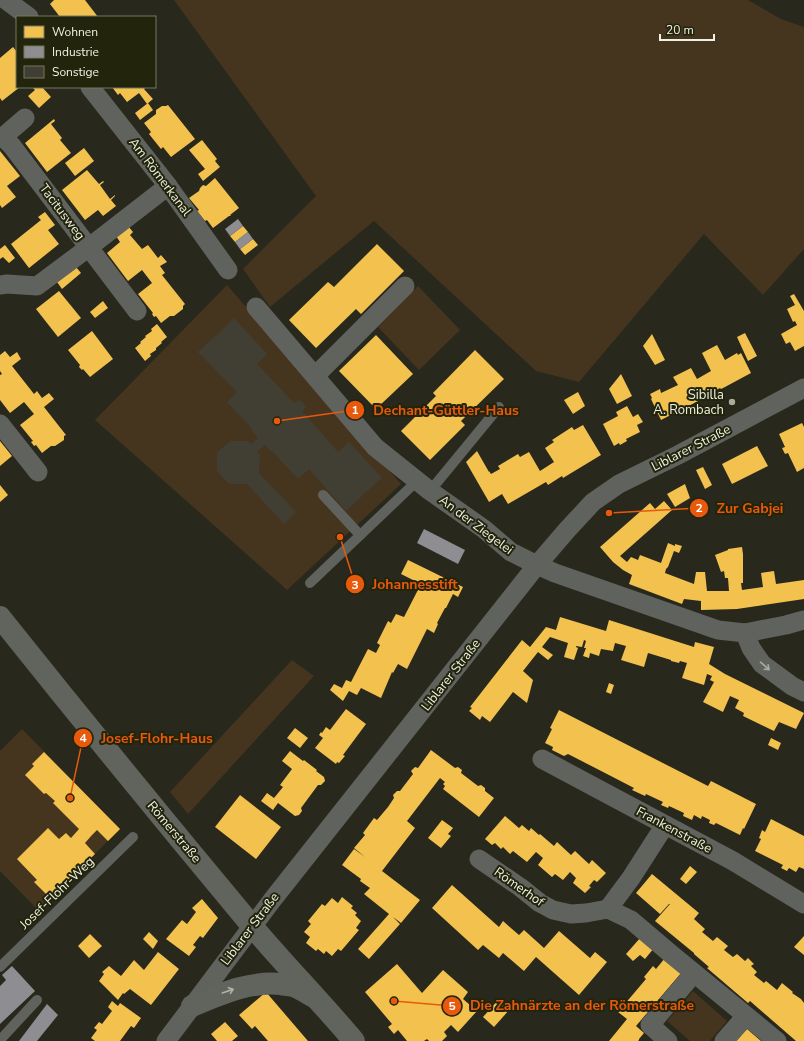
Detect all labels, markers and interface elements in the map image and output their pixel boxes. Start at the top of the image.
legend [16,16,156,88]
scale bar [660,16,714,42]
text: 20 m [666,22,694,38]
text: Wohnen [52,24,98,40]
text: Industrie [52,44,99,60]
text: Sonstige [52,64,99,80]
street label: Am Römerkanal [125,134,196,220]
street label: Tacitusweg [35,180,89,244]
place label: Sibilla A. Rombach [653,386,724,419]
callout: Dechant-Güttler-Haus [345,397,527,423]
marker: Sibilla A. Rombach [727,397,737,407]
text: Dechant-Güttler-Haus [373,401,519,420]
text: 1 [351,402,359,418]
street label: Liblarer Straße [648,420,734,476]
street label: An der Ziegelei [435,491,517,559]
callout: Zur Gabjei [689,495,792,521]
text: Zur Gabjei [717,499,783,518]
text: 2 [695,500,703,516]
callout: Johannesstift [345,571,466,597]
text: Johannesstift [371,575,458,594]
text: 3 [351,577,359,593]
street label: Liblarer Straße [417,635,485,715]
one-way arrow [760,661,770,670]
callout: Josef-Flohr-Haus [73,725,221,751]
text: Josef-Flohr-Haus [100,729,213,748]
text: 4 [79,730,87,746]
street label: Römerstraße [143,797,205,867]
street label: Frankenstraße [633,802,715,858]
street label: Josef-Flohr-Weg [15,853,98,934]
street label: Römerhof [490,863,548,911]
street label: Liblarer Straße [217,889,283,969]
one-way arrow [222,987,234,995]
callout: Die Zahnärzte an der Römerstraße [442,993,702,1019]
text: Die Zahnärzte an der Römerstraße [470,996,694,1015]
text: 5 [448,998,456,1014]

